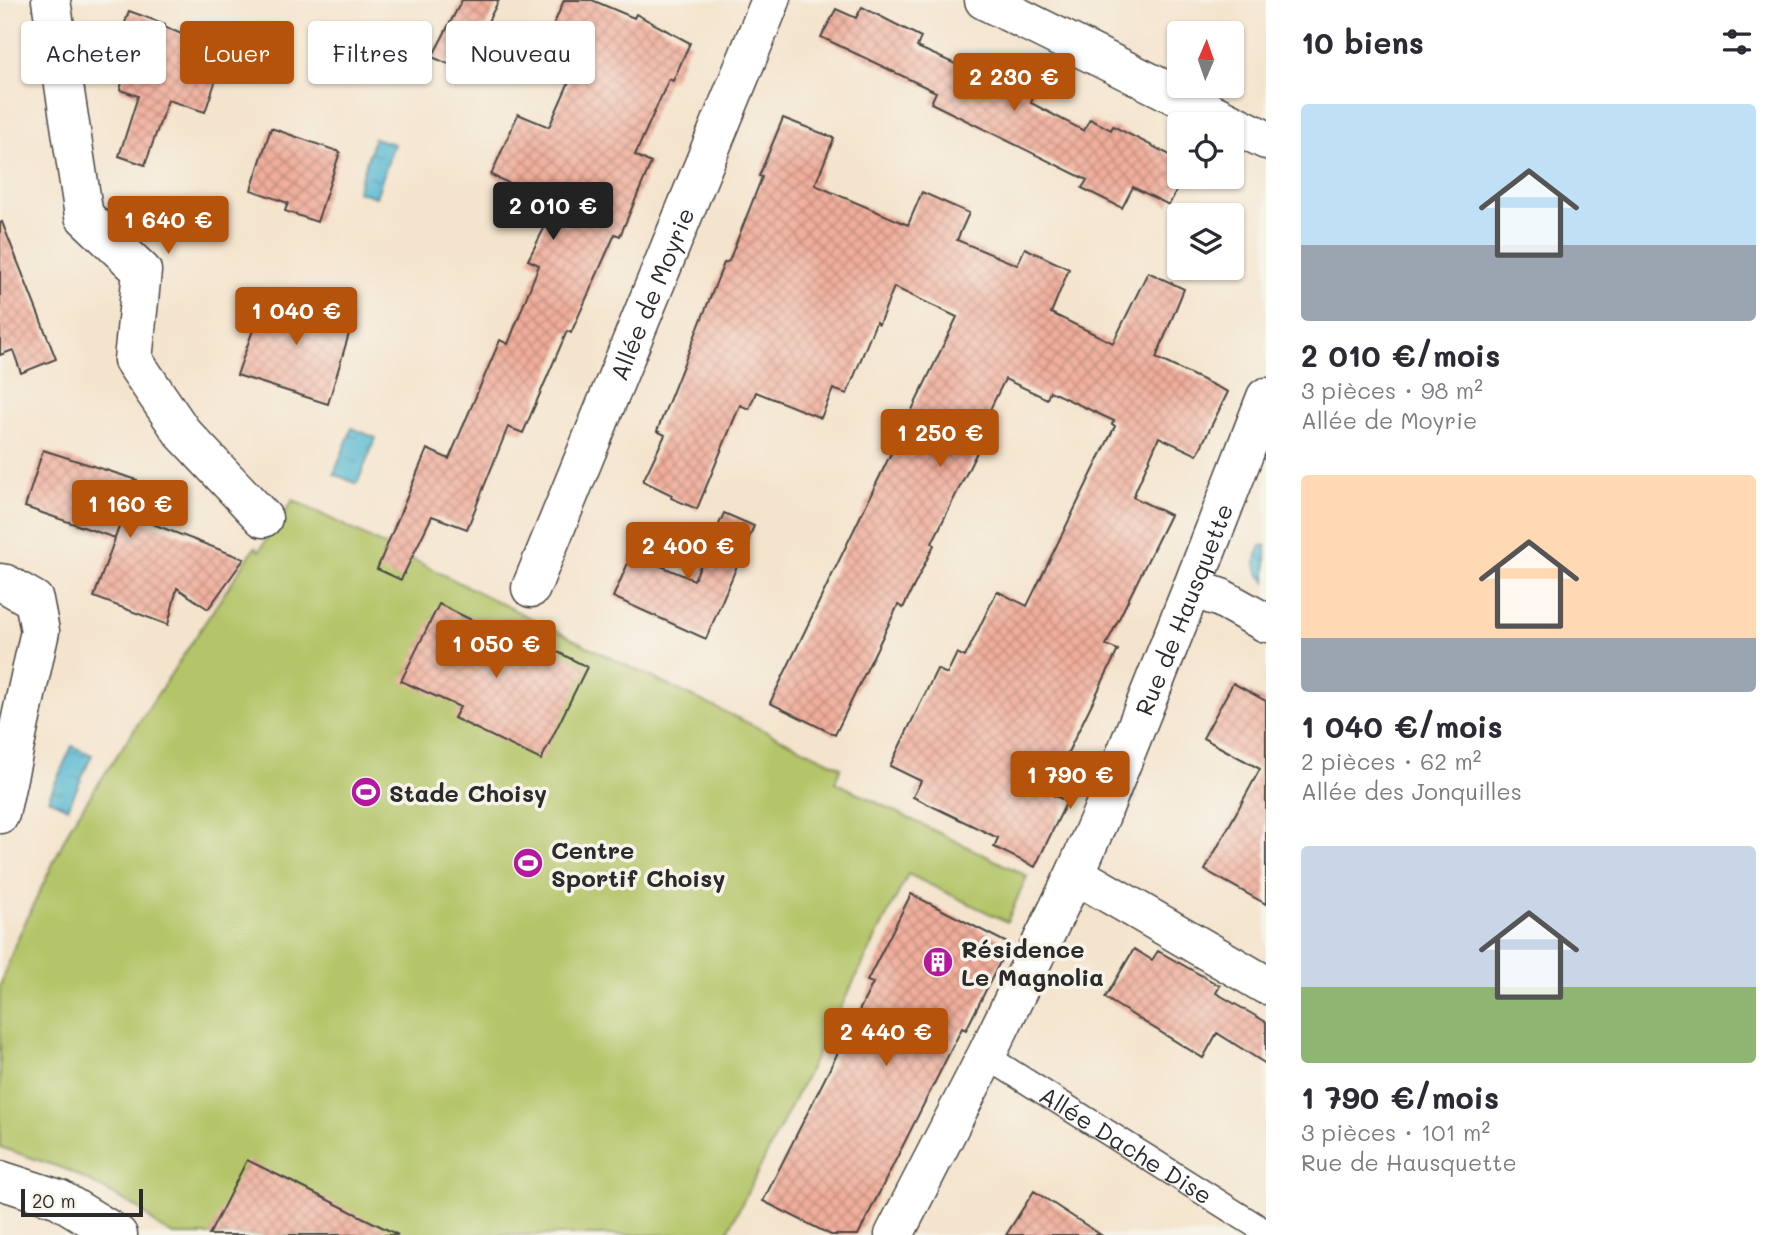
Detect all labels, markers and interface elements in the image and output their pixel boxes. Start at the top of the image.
chip: Acheter [21,21,166,84]
chip: Louer [180,21,294,84]
chip: Filtres [308,21,432,84]
chip: Nouveau [446,21,595,84]
north arrow [1167,21,1244,98]
map controls [1167,21,1244,280]
text: 10 biens [1301,22,1424,62]
icon: filters [1718,23,1756,61]
pin: 2 230 € [949,54,1079,113]
text: 2 230 € [969,61,1059,91]
button: locate [1167,112,1244,189]
icon: home [1466,150,1592,276]
pin: 2 010 € [488,182,618,242]
text: 2 010 € [509,190,597,220]
pin: 1 640 € [103,196,233,256]
street label: Allée de Moyrie [602,203,700,385]
button: layers [1167,203,1244,280]
text: 1 640 € [124,204,212,234]
pin: 1 040 € [231,288,361,347]
text: 1 040 € [251,295,341,325]
text: 2 010 €/mois [1301,335,1500,375]
text: 3 pièces · 98 m² [1301,375,1483,405]
text: Allée de Moyrie [1301,405,1477,435]
pin: 1 250 € [875,410,1005,469]
text: 1 250 € [897,417,983,447]
pin: 1 160 € [65,480,195,540]
text: 1 160 € [88,488,172,518]
street label: Rue de Hausquette [1127,499,1239,719]
icon: home [1466,521,1592,647]
pin: 2 400 € [623,522,753,582]
text: 2 400 € [642,530,734,560]
pin: 1 050 € [431,620,561,680]
text: 1 050 € [452,628,540,658]
text: 1 040 €/mois [1301,706,1503,746]
text: 2 pièces · 62 m² [1301,746,1481,776]
pin: 1 790 € [1005,752,1135,811]
text: 1 790 € [1027,759,1113,789]
sports icon: Stade Choisy [349,775,383,809]
text: Allée des Jonquilles [1301,776,1522,806]
place label: Stade Choisy [389,777,547,808]
place label: Centre Sportif Choisy [551,834,725,893]
sports icon: Centre Sportif Choisy [511,846,545,880]
icon: home [1466,892,1592,1018]
place label: Résidence Le Magnolia [961,933,1104,992]
building icon: Résidence Le Magnolia [921,945,955,979]
pin: 2 440 € [821,1009,951,1068]
text: 2 440 € [840,1016,932,1046]
text: 1 790 €/mois [1301,1077,1499,1117]
street label: Allée Dache Dise [1034,1078,1219,1210]
text: 3 pièces · 101 m² [1301,1117,1490,1147]
text: Rue de Hausquette [1301,1147,1517,1177]
scale bar [21,1186,144,1218]
text: 20 m [32,1188,76,1213]

